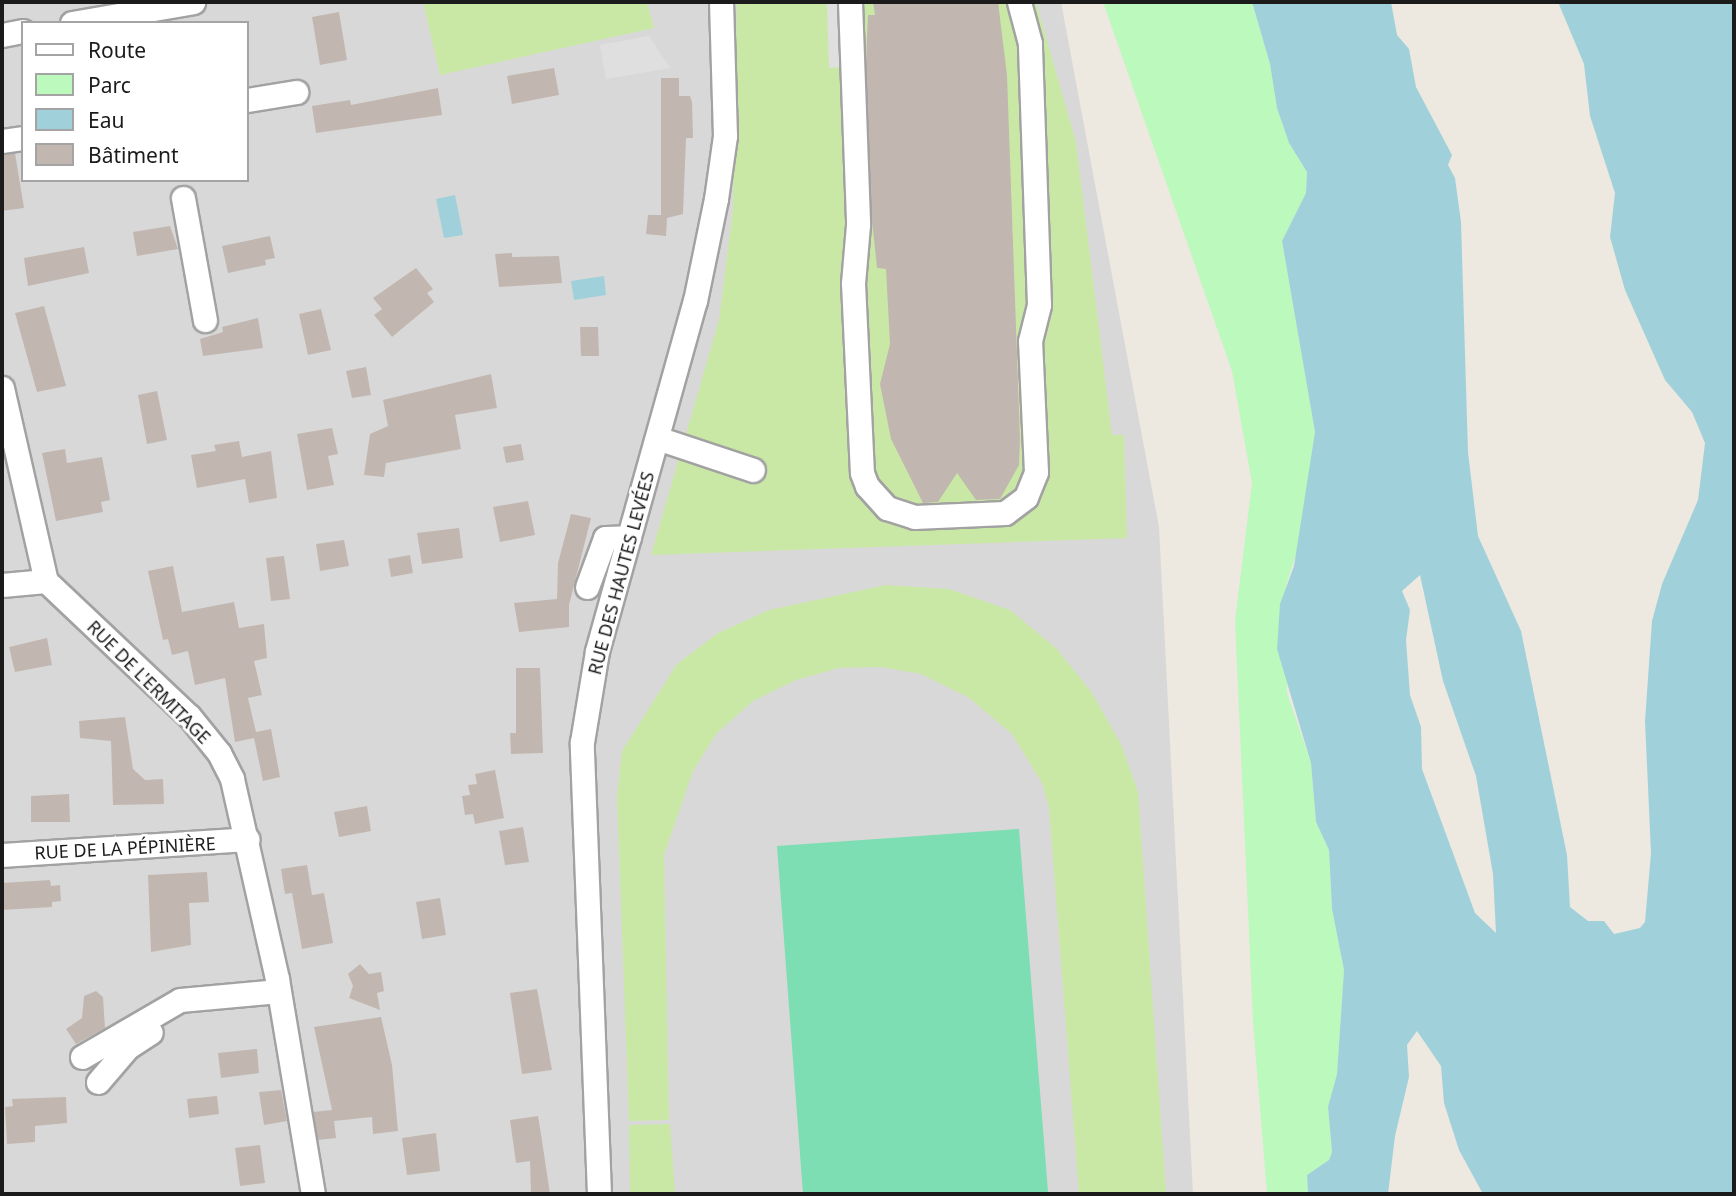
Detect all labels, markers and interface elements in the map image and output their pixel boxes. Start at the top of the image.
legend [21,21,248,182]
text: Route [88,36,146,64]
text: Parc [88,71,131,99]
text: Eau [88,106,124,134]
text: Bâtiment [88,141,178,169]
street label: RUE DES HAUTES LEVÉES [583,469,659,677]
street label: RUE DE L'ERMITAGE [83,616,215,748]
street label: RUE DE LA PÉPINIÈRE [34,832,216,864]

